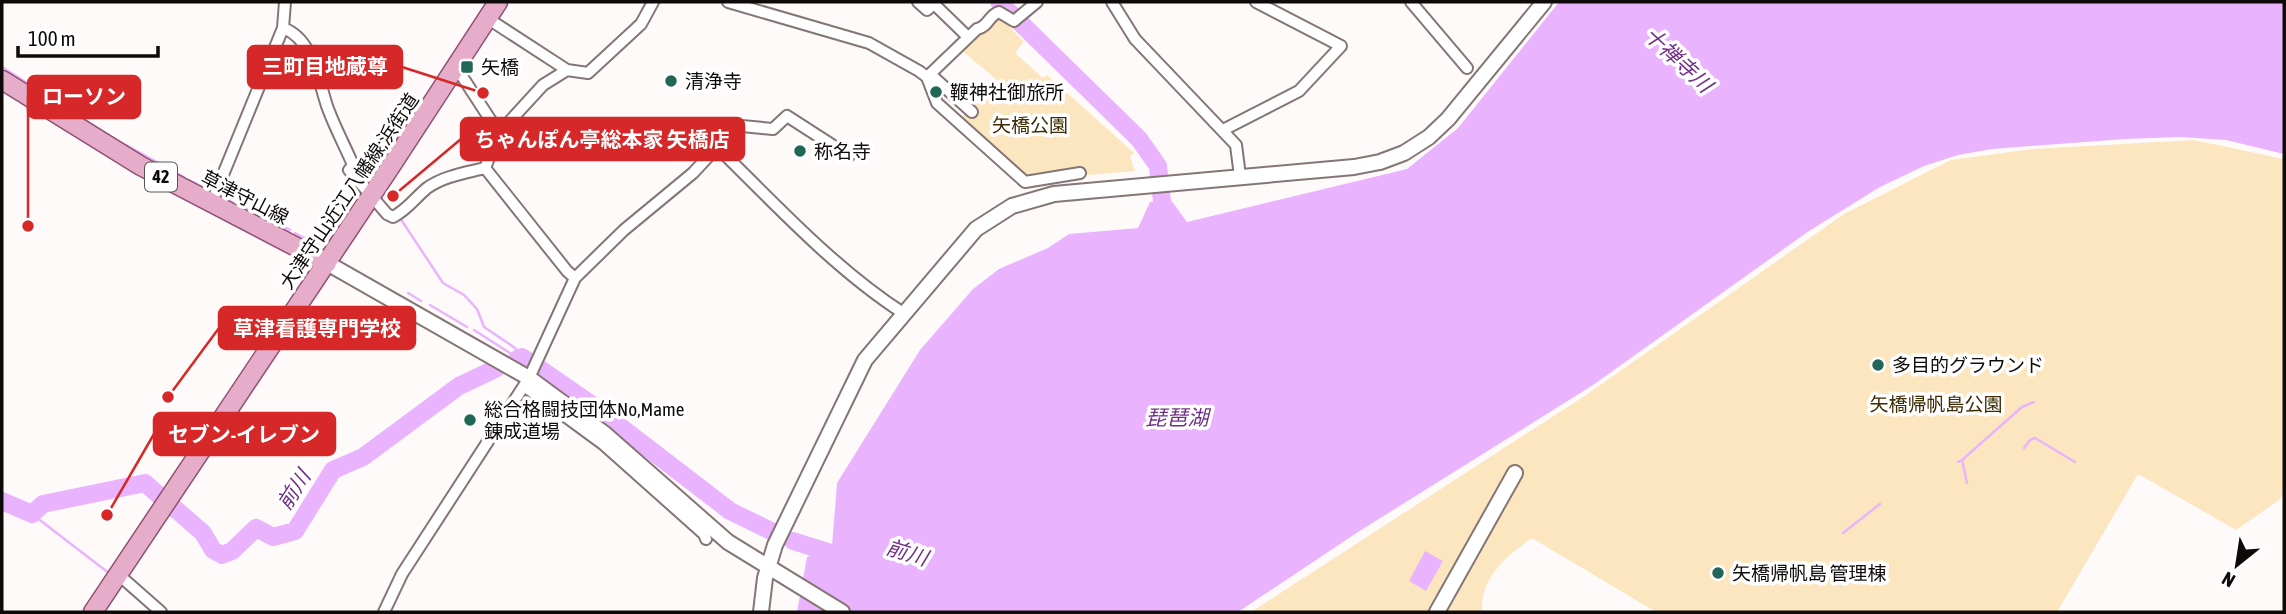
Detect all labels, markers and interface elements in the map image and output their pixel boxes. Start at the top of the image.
scale bar [18,14,158,58]
water label: 十禅寺川 [1640,22,1719,98]
text: 100 m [28,26,76,50]
callout: 三町目地蔵尊 [248,46,402,88]
text: 三町目地蔵尊 [262,54,388,78]
place label: 矢橋 [481,56,519,78]
marker: 矢橋 [459,59,475,75]
place label: 清浄寺 [685,70,742,92]
marker: 清浄寺 [663,73,679,89]
callout: ローソン [28,76,140,118]
place label: 鞭神社御旅所 [950,81,1064,103]
text: ローソン [42,84,126,108]
marker: 鞭神社御旅所 [928,84,944,100]
street label: 大津守山近江八幡線;浜街道 [275,89,423,293]
park label: 矢橋公園 [992,114,1068,136]
callout: ちゃんぽん亭総本家 矢橋店 [461,118,744,160]
text: ちゃんぽん亭総本家 矢橋店 [475,127,729,151]
place label: 称名寺 [814,140,871,162]
marker: 称名寺 [792,143,808,159]
road number: 42 [145,162,177,192]
street label: 草津守山線 [198,166,292,228]
callout: 草津看護専門学校 [219,307,415,349]
text: 草津看護専門学校 [233,316,401,340]
place label: 多目的グラウンド [1892,354,2044,376]
marker: 多目的グラウンド [1870,357,1886,373]
park label: 矢橋帰帆島公園 [1869,393,2003,415]
place label: 総合格闘技団体No,Mame 錬成道場 [484,398,684,442]
water label: 琵琶湖 [1146,405,1211,429]
marker: 総合格闘技団体No,Mame 錬成道場 [462,412,478,428]
callout: セブン-イレブン [154,413,335,455]
text: セブン-イレブン [168,422,320,446]
water label: 前川 [272,464,316,514]
north arrow [2202,530,2272,600]
water label: 前川 [884,534,933,570]
place label: 矢橋帰帆島 管理棟 [1732,562,1887,584]
marker: 矢橋帰帆島 管理棟 [1710,565,1726,581]
text: N [2218,567,2239,592]

